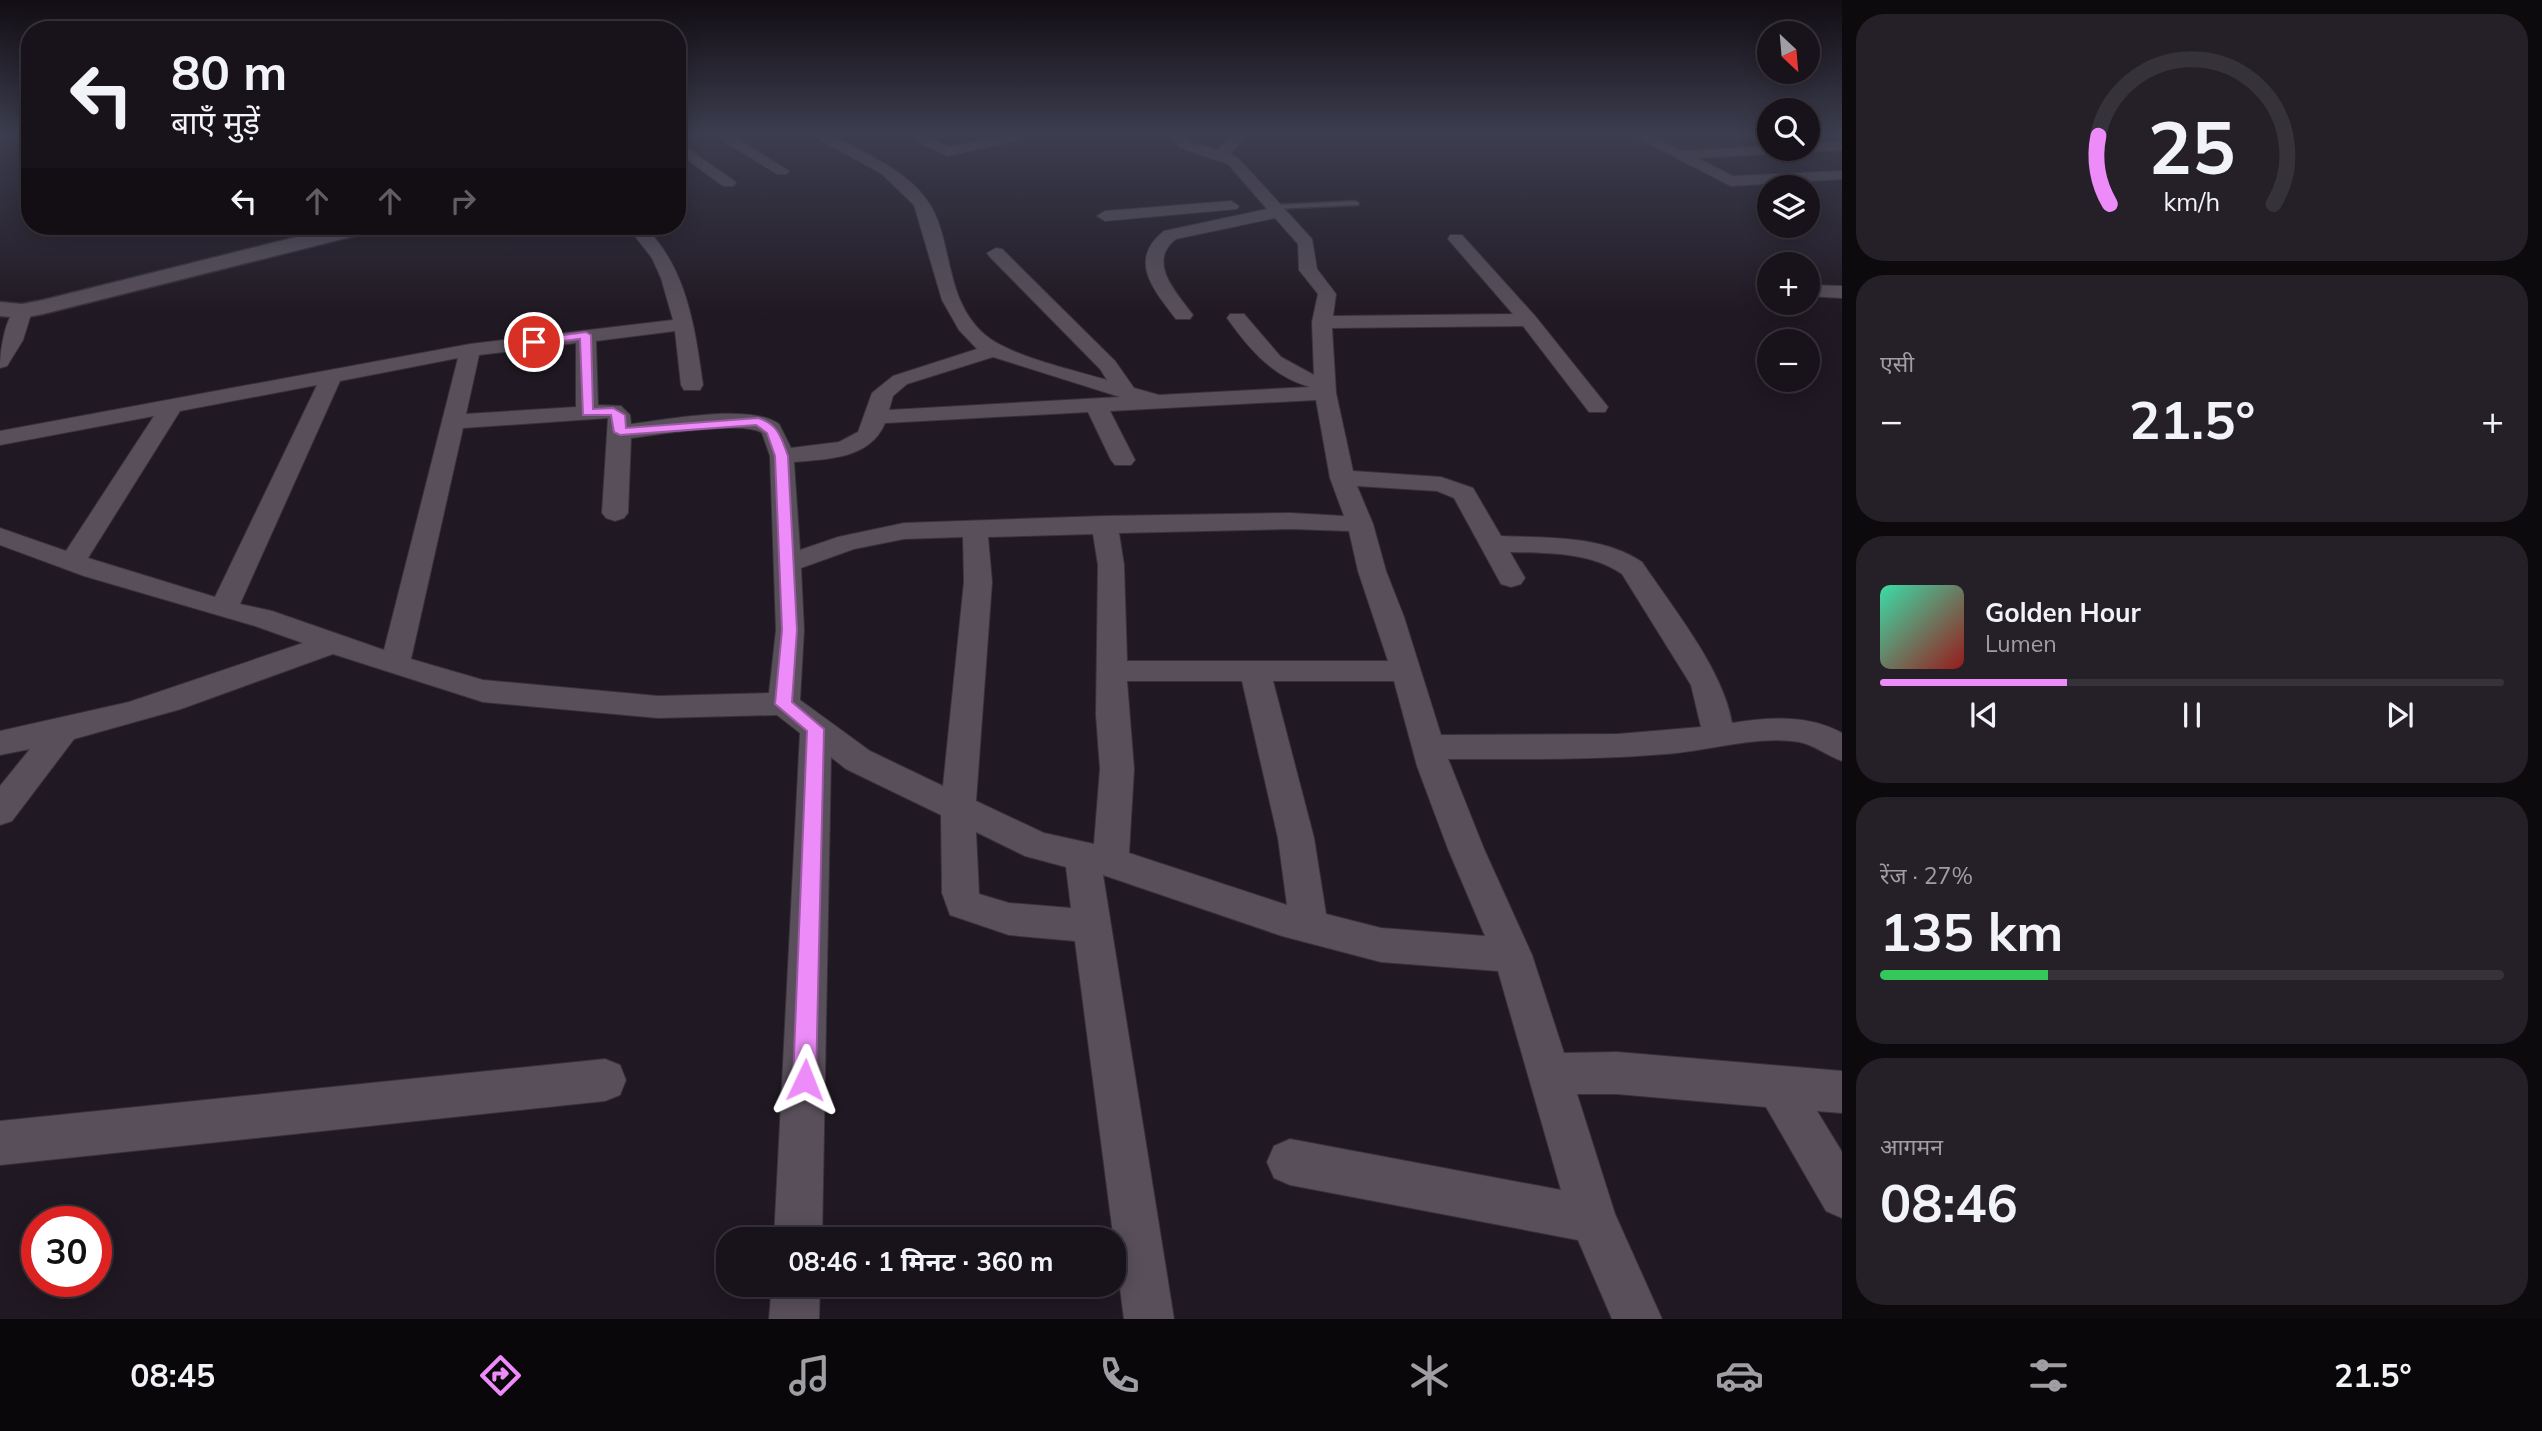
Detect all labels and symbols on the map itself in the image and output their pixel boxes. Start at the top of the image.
north arrow [1757,21,1820,84]
pin [504,312,564,372]
position arrow [768,1043,842,1117]
speed limit sign: 30 [21,1206,112,1297]

